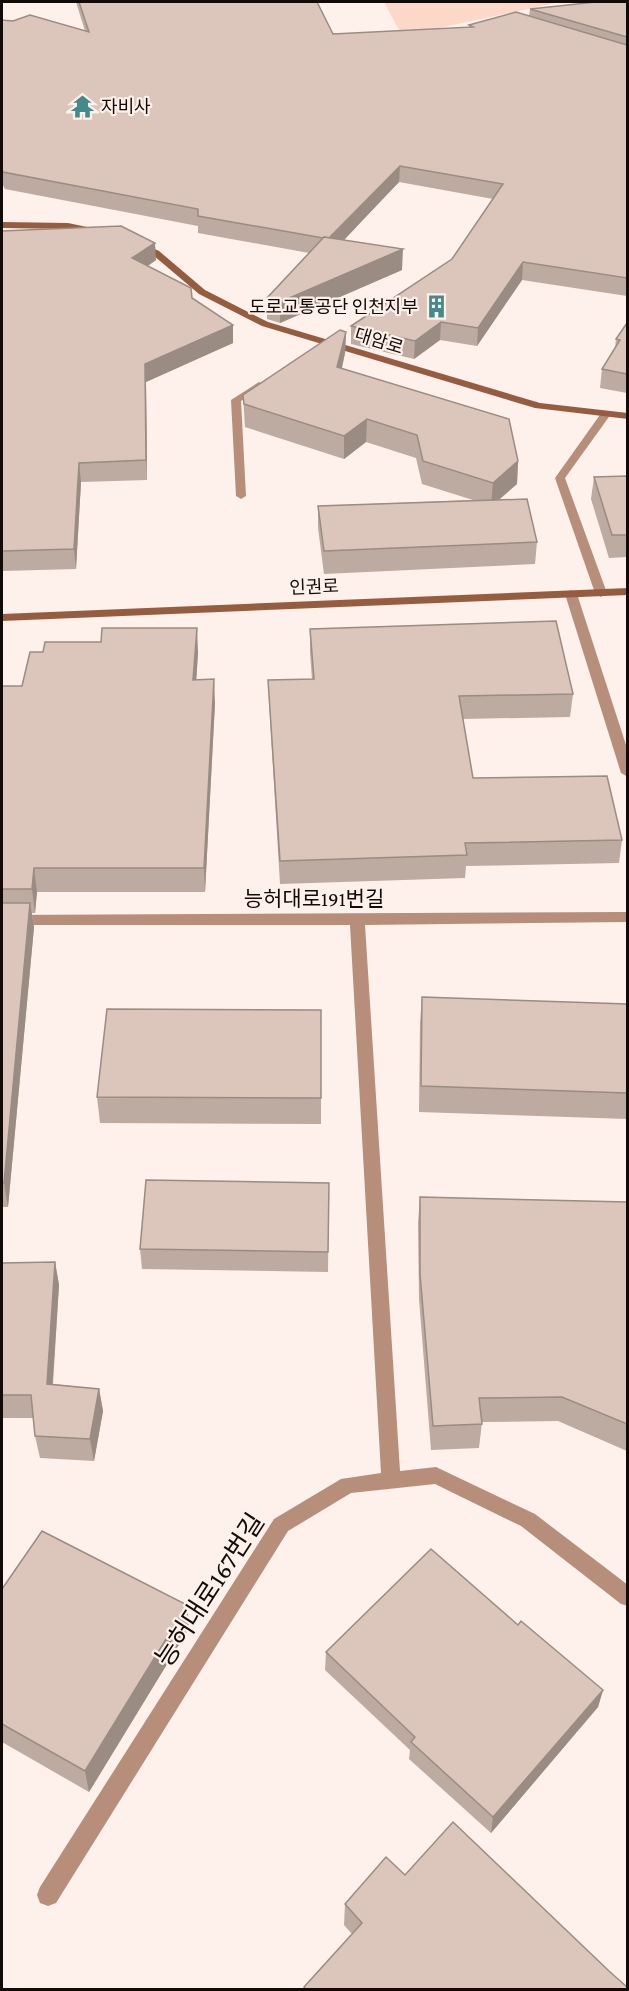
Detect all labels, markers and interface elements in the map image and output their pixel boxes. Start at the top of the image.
temple icon: 자비사 [70,94,96,120]
place label: 자비사 [101,97,151,117]
building icon: 도로교통공단 인천지부 [423,294,449,320]
place label: 도로교통공단 인천지부 [249,297,418,317]
street label: 대암로 [352,324,406,358]
street label: 인권로 [289,576,339,598]
street label: 능허대로191번길 [244,887,384,911]
street label: 능허대로167번길 [150,1508,270,1672]

